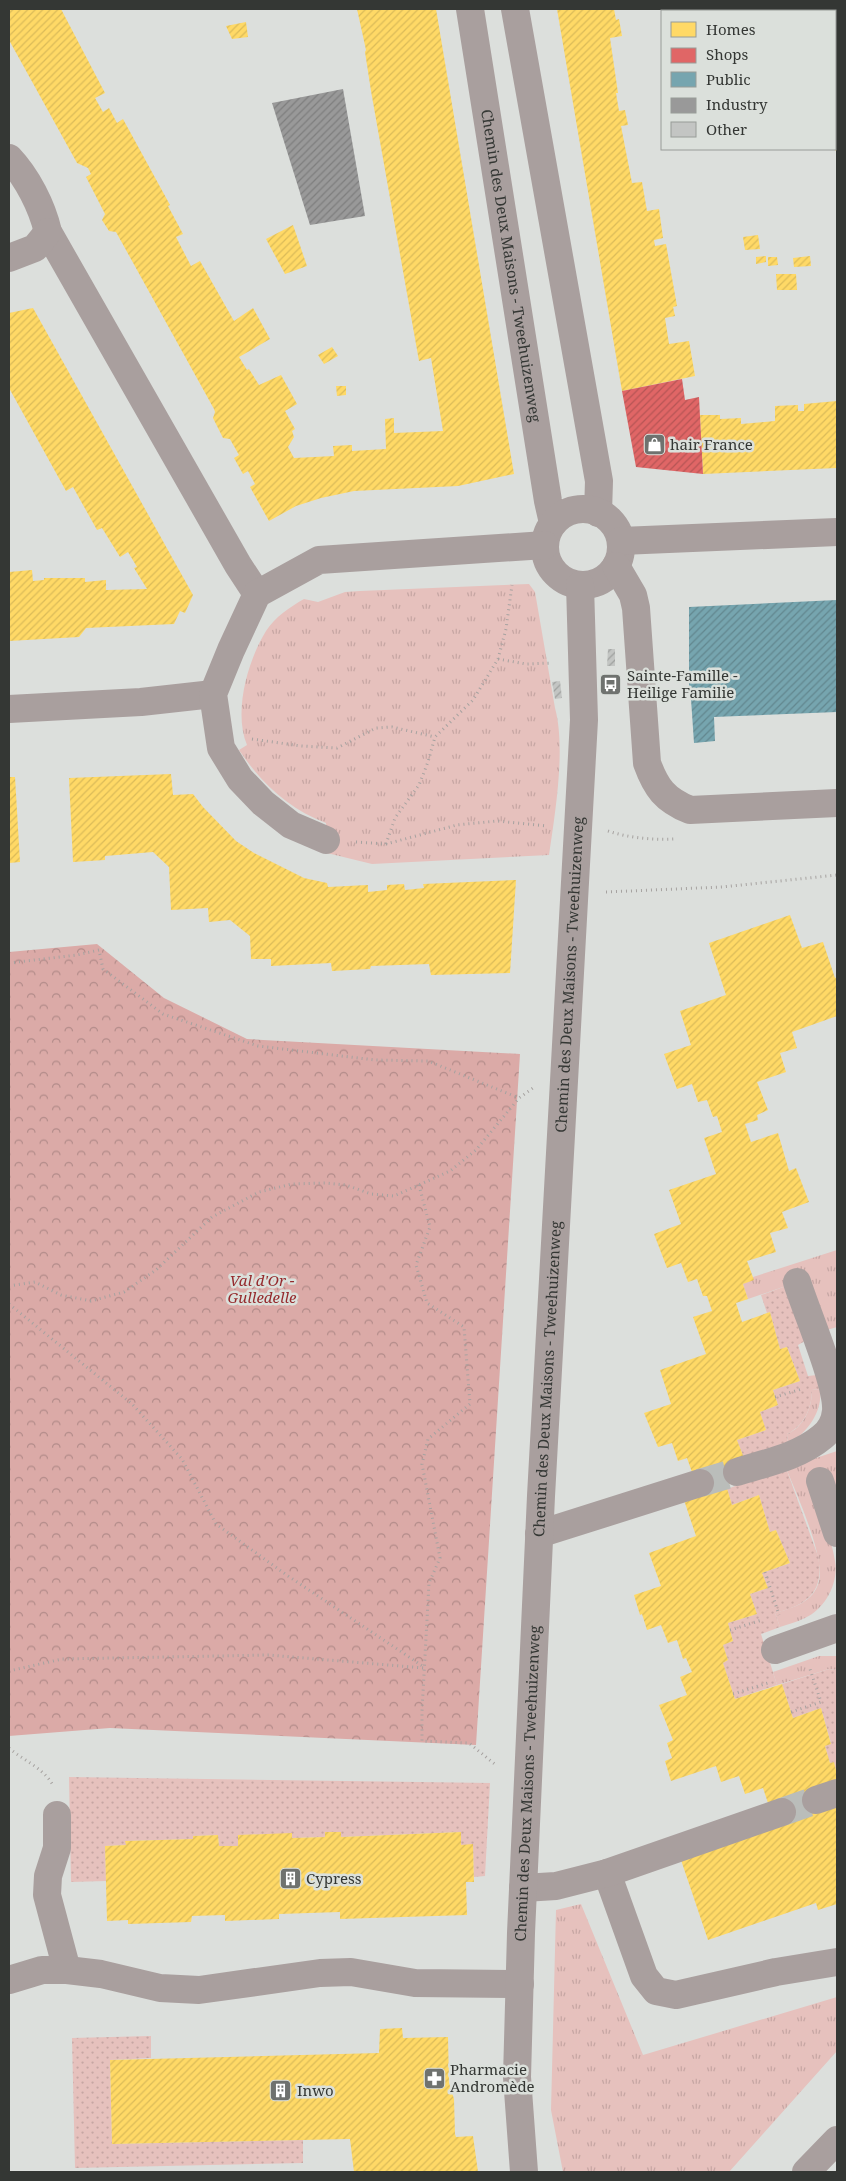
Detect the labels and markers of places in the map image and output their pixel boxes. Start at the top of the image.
shop icon: hair France [642,433,666,457]
place label: hair France [670,434,753,454]
place label: Sainte-Famille - Heilige Familie [627,665,738,702]
bus stop icon: Sainte-Famille - Heilige Familie [599,673,623,697]
building icon: Cypress [278,1867,302,1891]
place label: Cypress [306,1868,362,1888]
place label: Pharmacie Andromède [450,2059,535,2096]
pharmacy icon: Pharmacie Andromède [422,2067,446,2091]
building icon: Inwo [269,2079,293,2103]
place label: Inwo [297,2080,334,2100]

